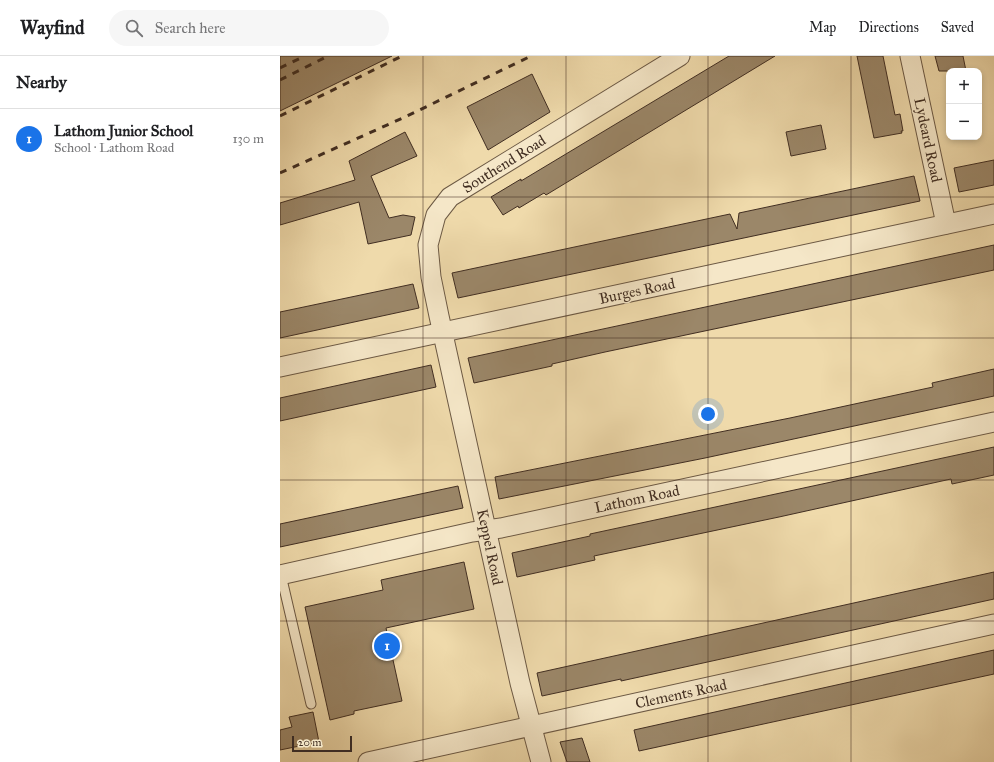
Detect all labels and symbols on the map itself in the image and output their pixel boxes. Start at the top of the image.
street label: Lydeard Road [910,96,946,184]
street label: Southend Road [459,131,549,197]
street label: Burges Road [597,274,677,308]
your location [698,404,718,424]
street label: Lathom Road [593,481,682,517]
street label: Keppel Road [473,507,507,587]
pin: 1 [374,631,400,661]
street label: Clements Road [633,675,729,713]
scale bar [292,734,352,753]

